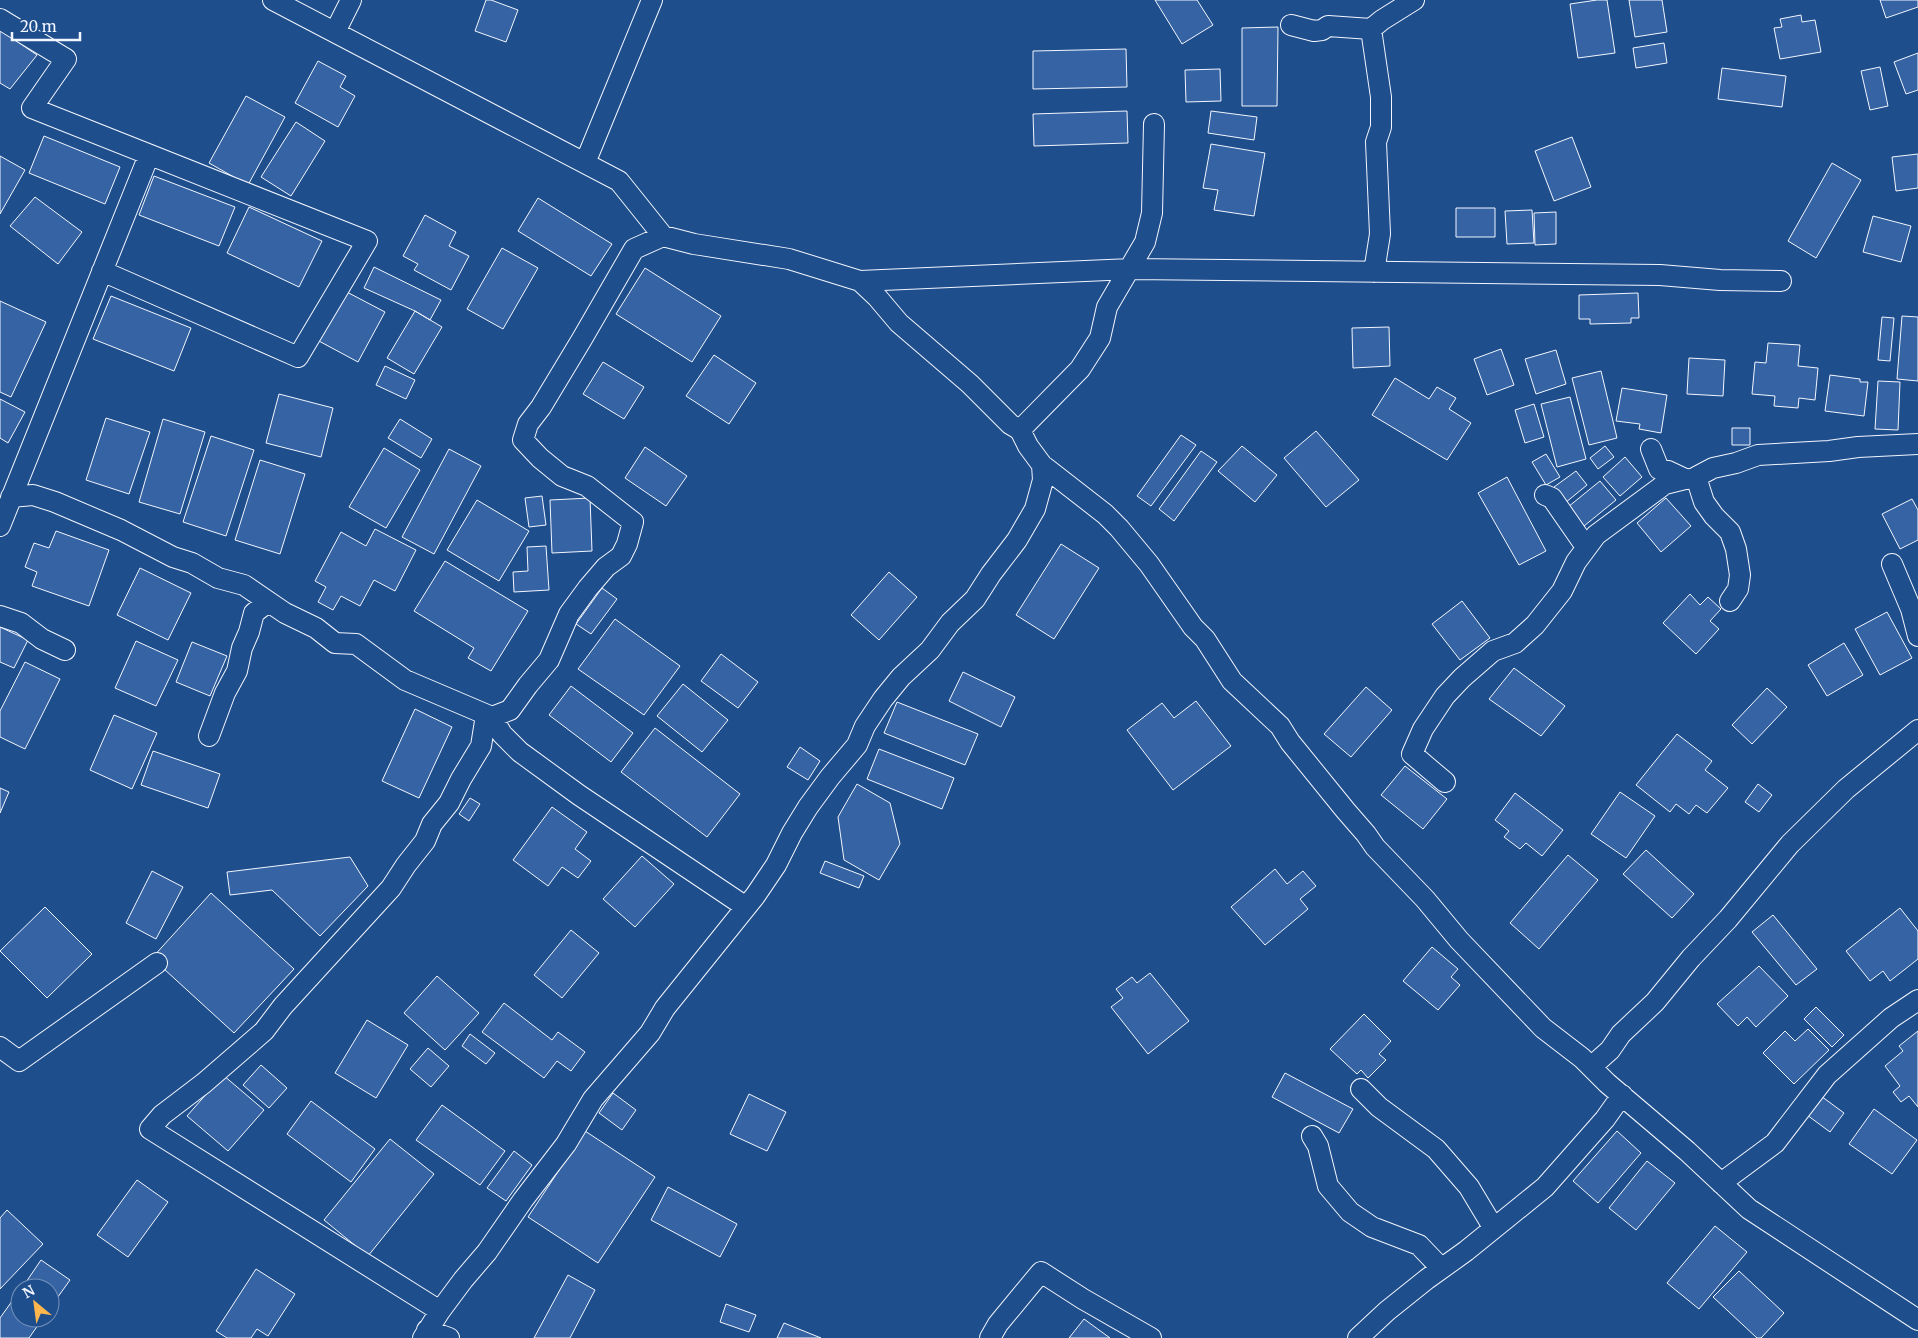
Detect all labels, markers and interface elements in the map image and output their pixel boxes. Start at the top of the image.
scale bar [12,10,80,42]
text: 20 m [20,17,57,36]
north arrow [10,1278,60,1328]
text: N [19,1281,38,1302]

